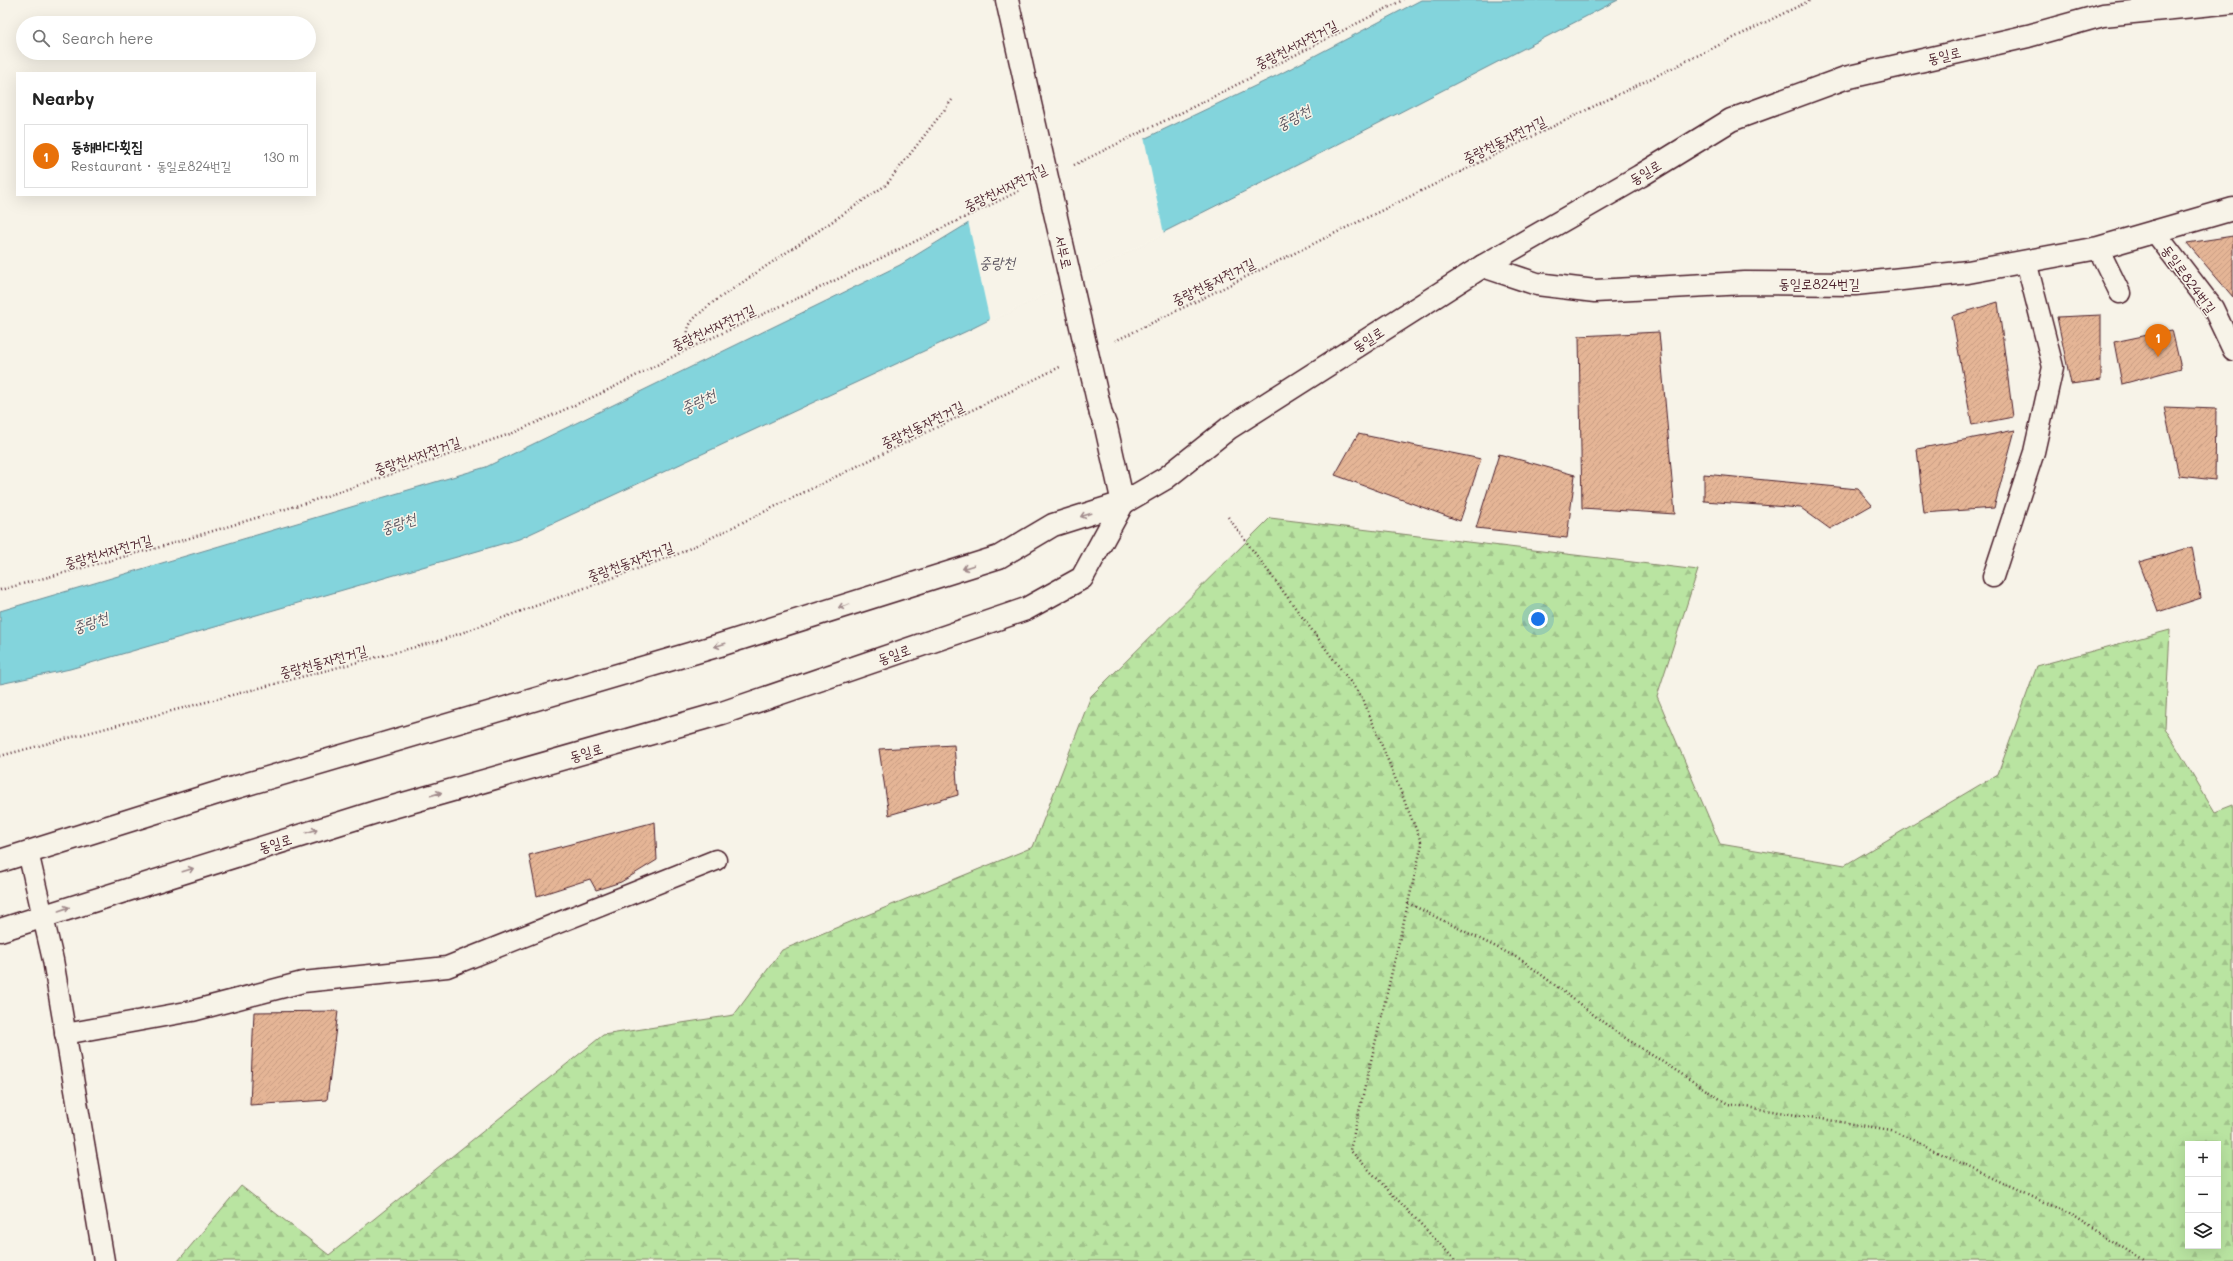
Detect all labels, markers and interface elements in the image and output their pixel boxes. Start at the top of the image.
street label: 중랑천서자전거길 [1252,15,1341,73]
search box [16,16,316,60]
icon: search [30,27,52,49]
text: Search here [62,28,153,48]
street label: 동일로 [1925,42,1963,68]
text: Nearby [32,87,94,109]
water label: 중랑천 [1272,99,1315,134]
street label: 중랑천동자전거길 [1459,110,1549,167]
text: 동해바다횟집 [71,136,143,156]
text: 1 [43,148,49,165]
text: 130 m [263,148,299,165]
street label: 동일로 [1626,155,1664,189]
text: Restaurant · 동일로824번길 [71,157,231,174]
street label: 중랑천서자전거길 [960,158,1050,215]
street label: 서부로 [1051,233,1077,271]
street label: 동일로824번길 [2158,241,2221,318]
water label: 중랑천 [979,252,1017,272]
street label: 중랑천동자전거길 [1168,252,1258,309]
street label: 동일로824번길 [1779,274,1860,293]
street label: 중랑천서자전거길 [668,299,759,355]
street label: 동일로 [1349,322,1387,356]
pin: 1 [2145,324,2171,357]
water label: 중랑천 [677,383,720,418]
street label: 중랑천동자전거길 [877,395,967,452]
street label: 중랑천서자전거길 [371,431,463,479]
water label: 중랑천 [378,507,420,538]
one-way arrow [1080,512,1093,519]
street label: 중랑천서자전거길 [62,529,155,573]
street label: 중랑천동자전거길 [584,536,676,585]
one-way arrow [962,564,975,571]
one-way arrow [838,603,851,610]
water label: 중랑천 [70,606,112,637]
your location [1528,609,1548,629]
street label: 중랑천동자전거길 [277,640,370,682]
street label: 동일로 [875,640,913,668]
one-way arrow [714,642,727,649]
street label: 동일로 [567,738,605,766]
one-way arrow [430,790,443,797]
one-way arrow [305,827,318,834]
street label: 동일로 [256,829,294,857]
one-way arrow [181,866,194,873]
one-way arrow [57,905,70,912]
map controls [2185,1141,2221,1249]
button: + [2185,1141,2221,1177]
button: − [2185,1177,2221,1213]
button: layers [2185,1213,2221,1249]

